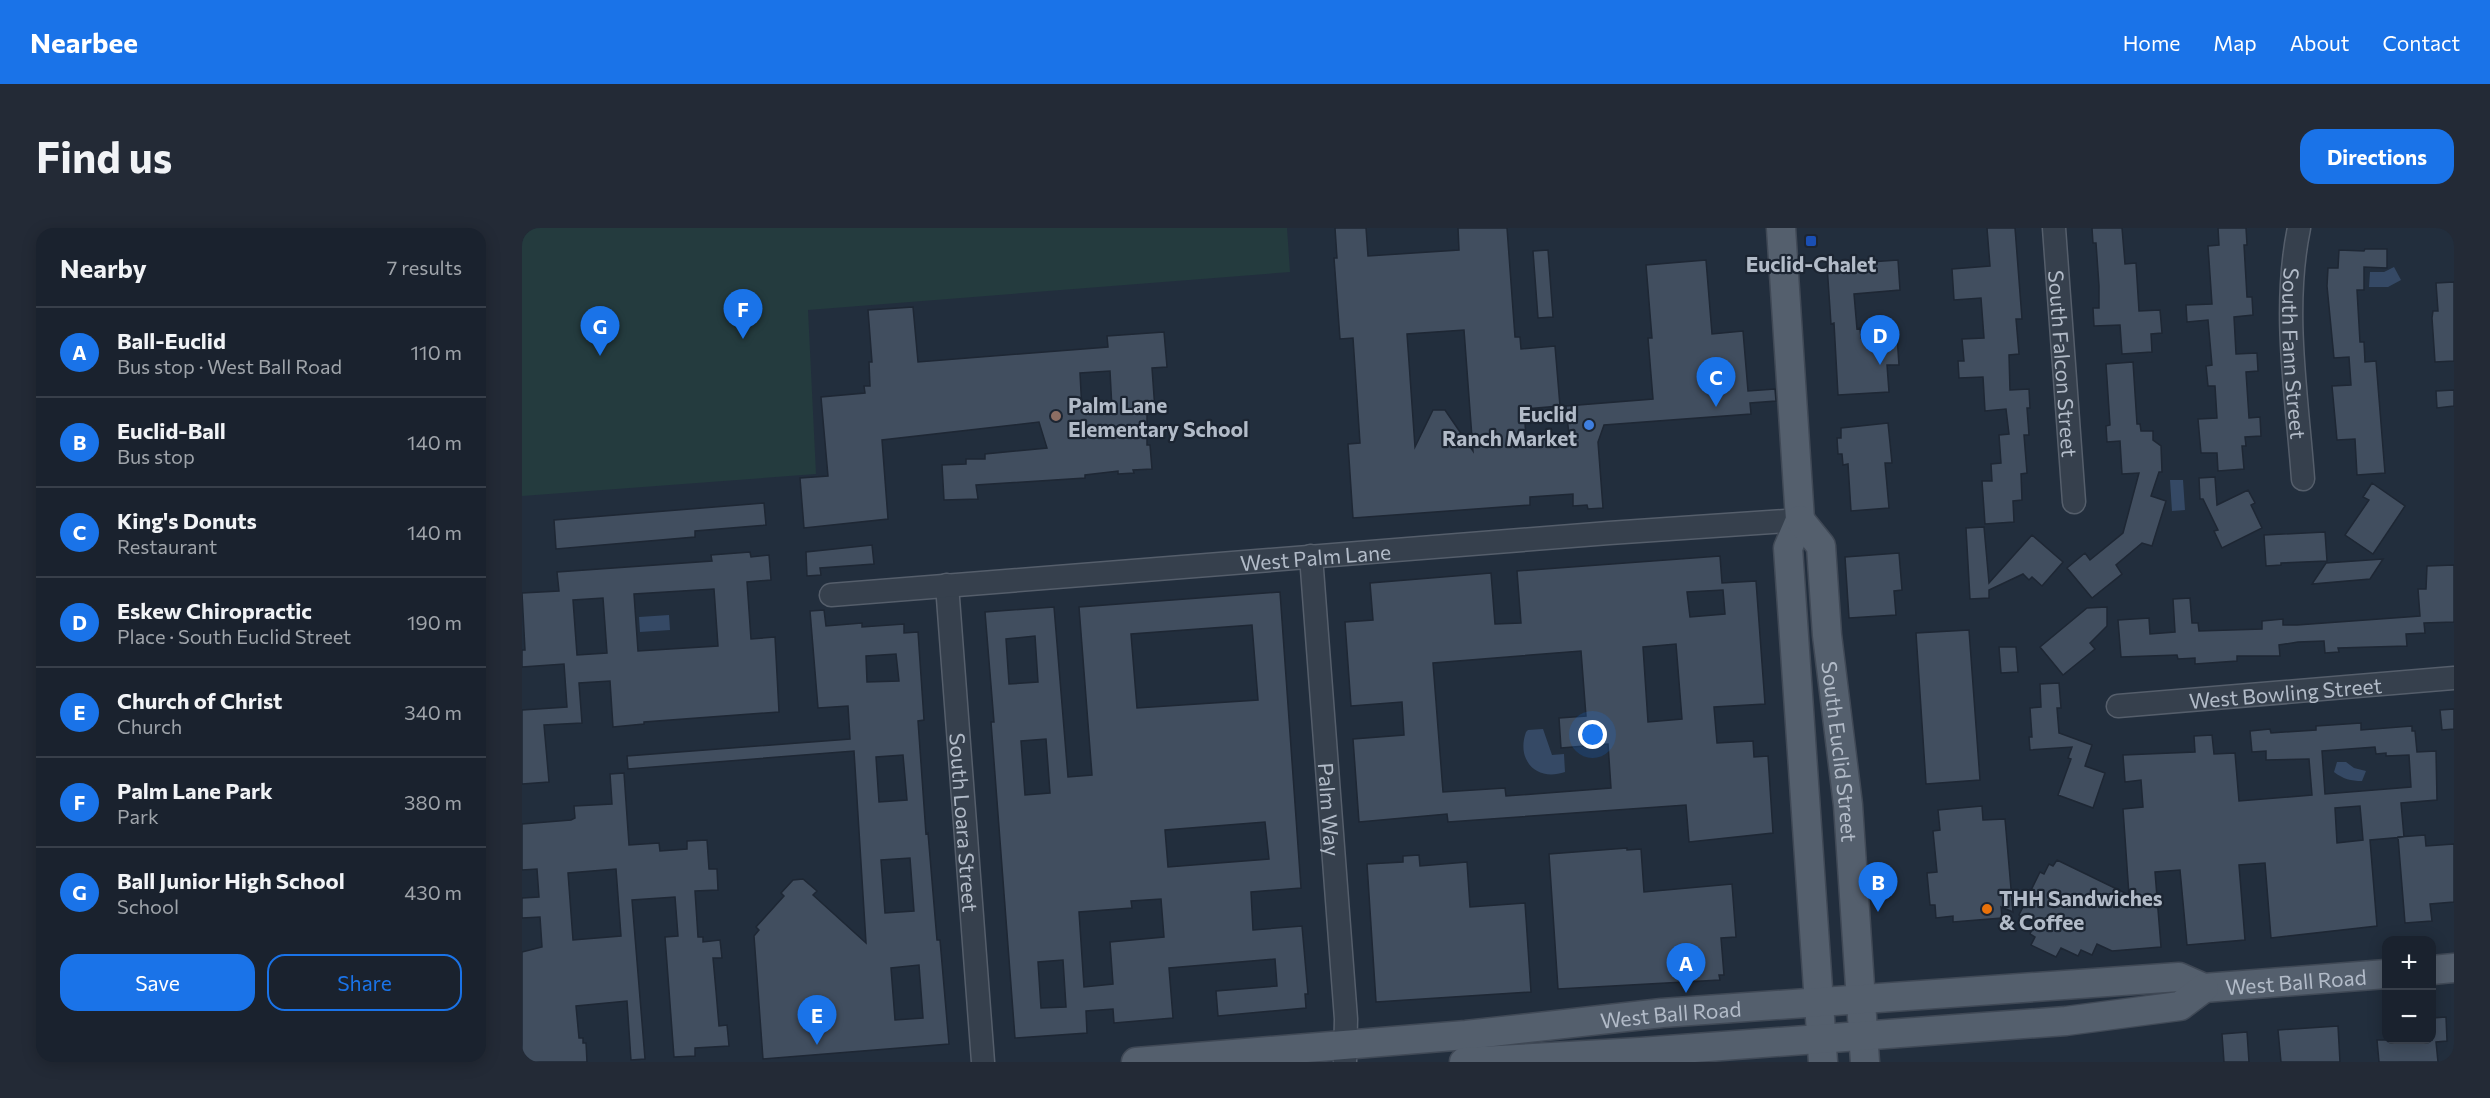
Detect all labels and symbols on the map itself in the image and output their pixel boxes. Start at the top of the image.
marker: Euclid-Chalet [1804,234,1818,248]
place label: Euclid-Chalet [1746,251,1876,276]
street label: South Fann Street [2279,267,2312,440]
street label: South Falcon Street [2045,269,2083,458]
pin: F [724,290,762,339]
pin: G [580,306,620,356]
pin: D [1860,316,1900,365]
pin: C [1696,358,1736,407]
place label: Palm Lane Elementary School [1068,392,1249,441]
place label: Euclid Ranch Market [1442,401,1577,450]
marker: Palm Lane Elementary School [1049,409,1063,423]
marker: Euclid Ranch Market [1582,418,1596,432]
street label: West Palm Lane [1239,538,1392,575]
street label: South Euclid Street [1818,660,1863,843]
street label: West Bowling Street [2188,672,2383,713]
your location [1578,720,1607,749]
street label: South Loara Street [946,732,984,913]
street label: Palm Way [1314,762,1346,857]
pin: B [1858,862,1898,912]
place label: THH Sandwiches & Coffee [1999,885,2163,934]
marker: THH Sandwiches & Coffee [1980,902,1994,916]
pin: A [1666,944,1706,993]
street label: West Ball Road [2224,963,2367,999]
street label: West Ball Road [1599,995,1742,1032]
pin: E [798,996,836,1045]

